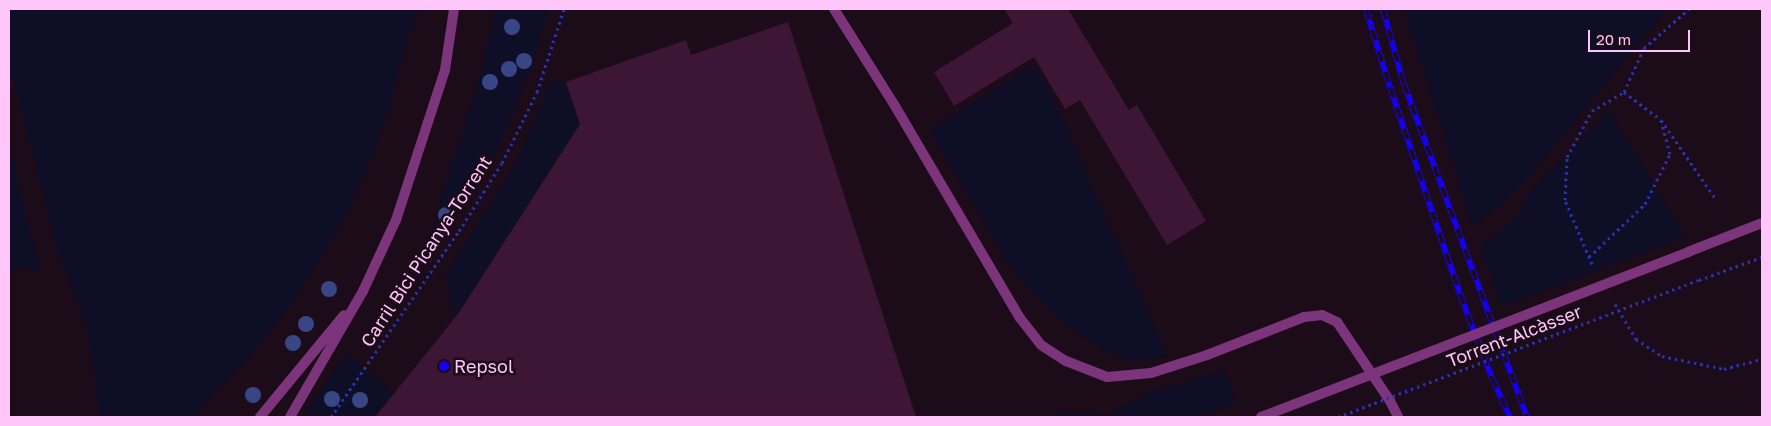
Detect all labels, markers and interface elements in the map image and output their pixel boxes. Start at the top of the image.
scale bar [1591,20,1694,52]
text: 20 m [1596,30,1631,48]
street label: Carril Bici Picanya-Torrent [356,151,496,351]
street label: Torrent-Alcàsser [1443,300,1585,372]
place label: Repsol [454,355,514,377]
marker: Repsol [438,360,450,372]

